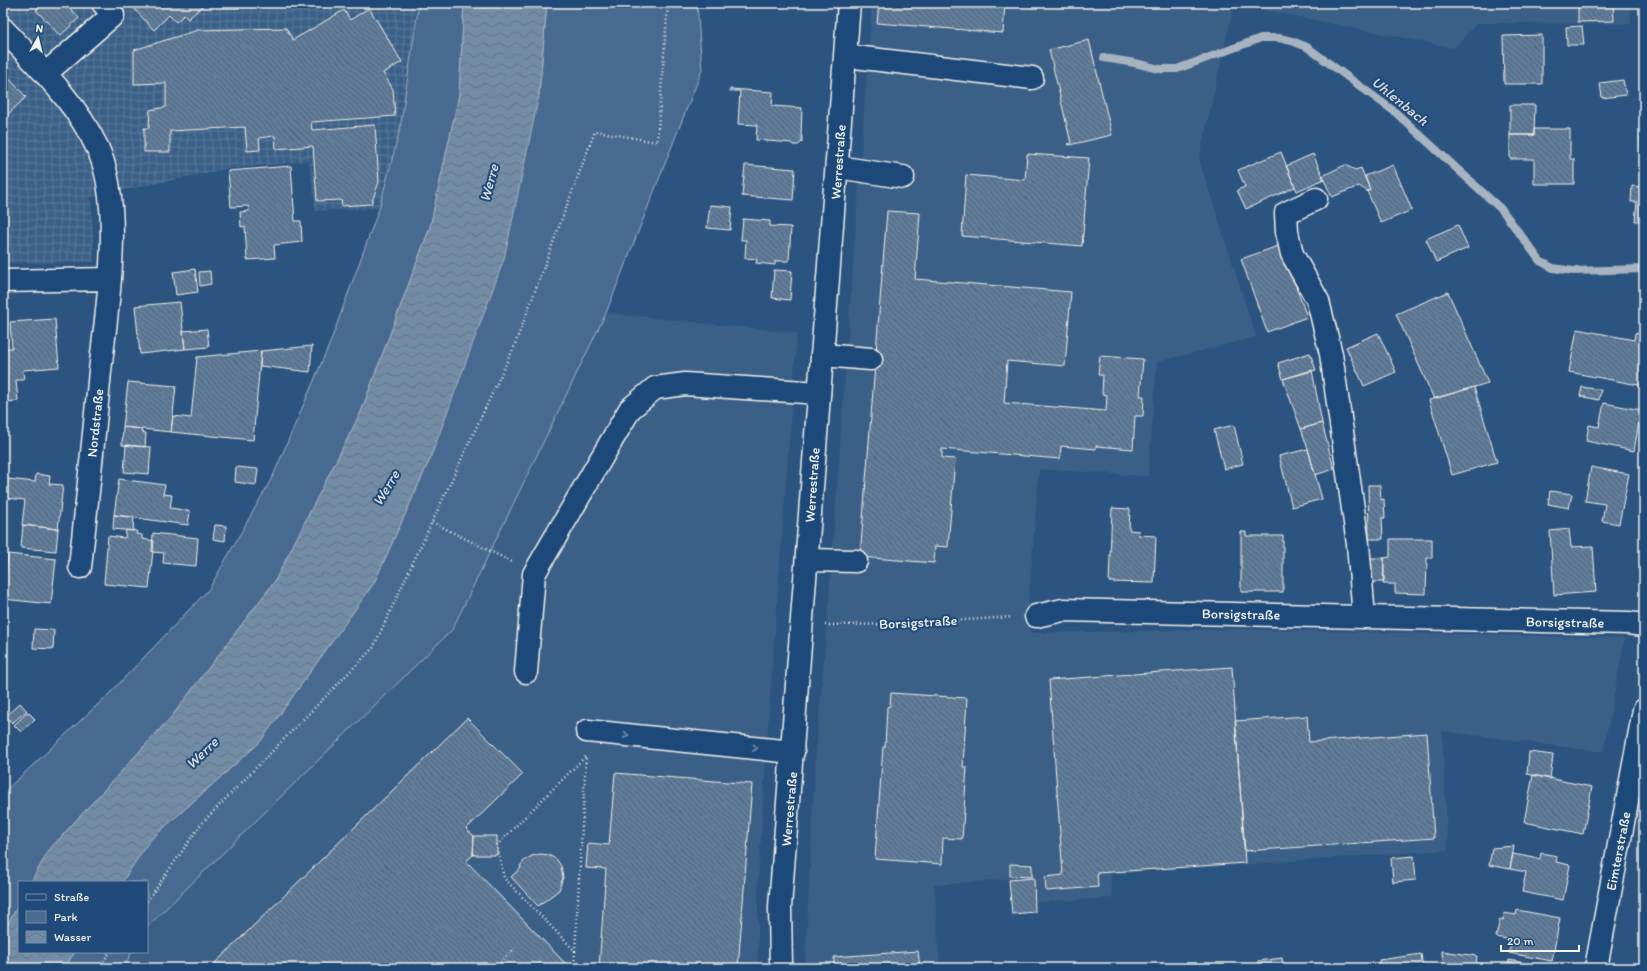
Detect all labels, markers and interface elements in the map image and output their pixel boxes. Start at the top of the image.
north arrow [18,18,58,58]
text: N [35,22,44,36]
water label: Uhlenbach [1368,73,1432,129]
street label: Werrestraße [827,124,850,200]
water label: Werre [475,161,503,204]
street label: Nordstraße [83,388,108,458]
street label: Werrestraße [801,447,824,523]
water label: Werre [368,466,404,509]
street label: Borsigstraße [1202,605,1281,624]
street label: Borsigstraße [878,612,958,633]
street label: Borsigstraße [1526,613,1605,632]
one-way arrow [623,730,629,739]
water label: Werre [182,733,223,773]
one-way arrow [752,743,758,752]
street label: Werrestraße [778,771,801,847]
street label: Eimterstraße [1603,810,1635,892]
legend [18,881,148,953]
text: Straße [54,890,89,904]
text: Park [54,910,78,924]
scale bar [1501,927,1579,953]
text: Wasser [54,930,91,944]
text: 20 m [1507,934,1534,948]

